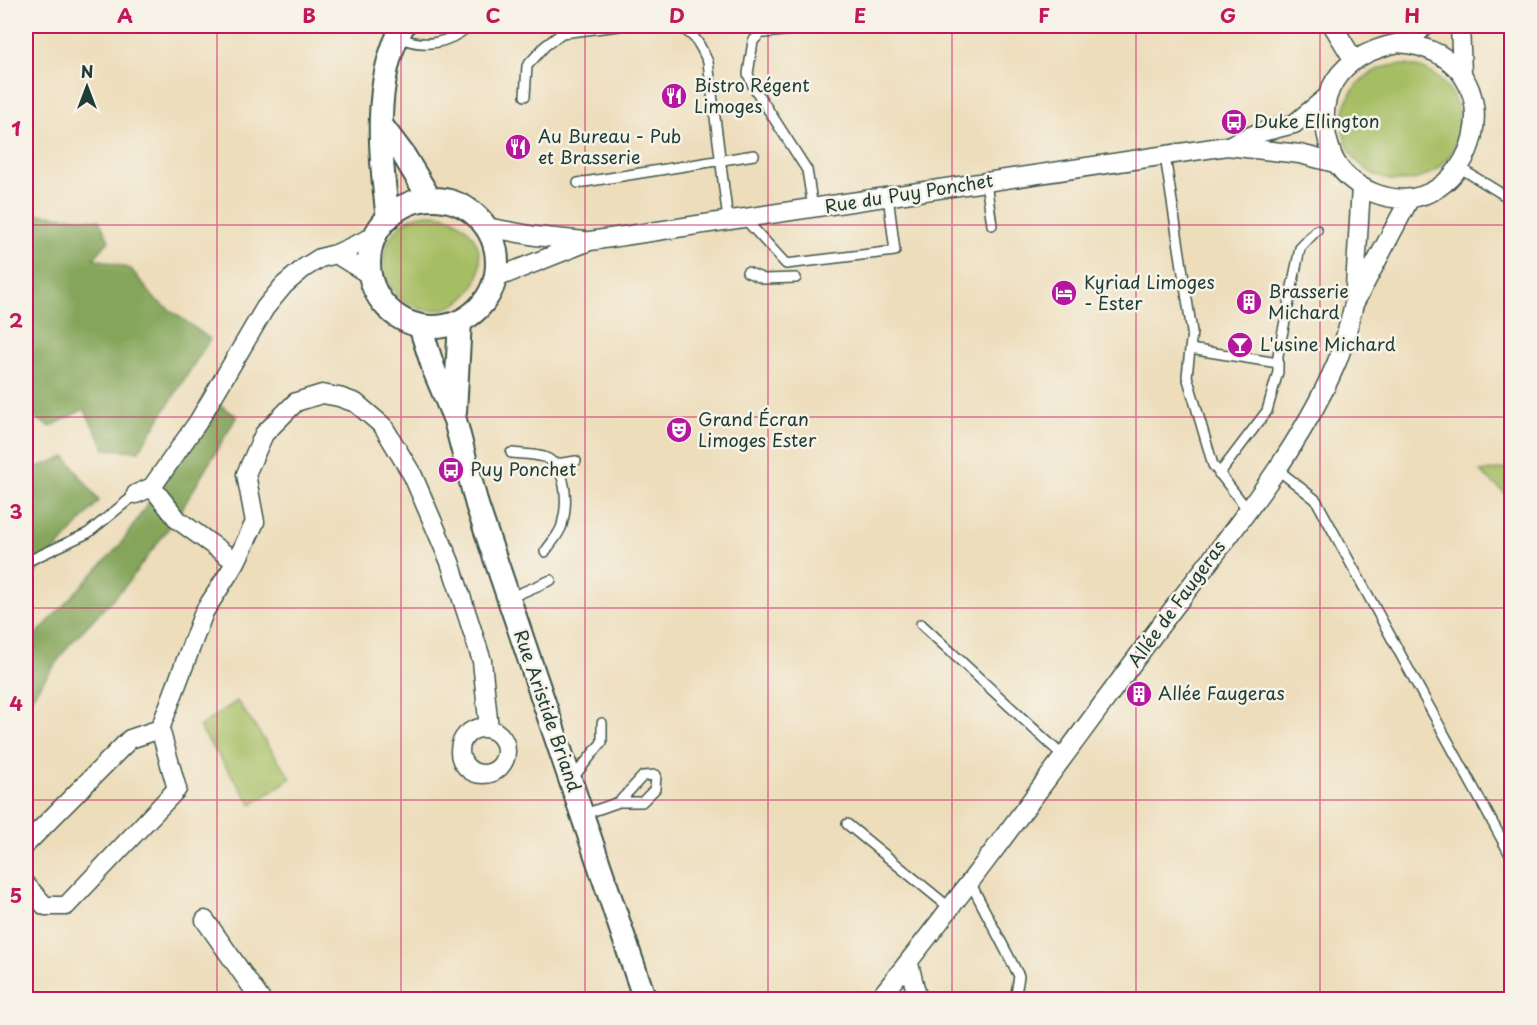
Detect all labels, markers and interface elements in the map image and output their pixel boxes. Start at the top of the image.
text: A [117,0,133,30]
text: B [302,0,316,30]
text: C [485,0,501,30]
text: D [669,0,685,30]
text: E [854,0,866,30]
text: F [1038,0,1050,30]
text: G [1220,0,1236,30]
text: H [1404,0,1420,30]
north arrow [57,57,117,117]
text: N [81,59,93,83]
place label: Bistro Régent Limoges [694,71,810,119]
restaurant icon: Bistro Régent Limoges [659,81,689,111]
bus stop icon: Duke Ellington [1219,107,1249,137]
place label: Duke Ellington [1254,107,1380,134]
text: 1 [11,113,21,143]
place label: Au Bureau - Pub et Brasserie [538,122,681,170]
restaurant icon: Au Bureau - Pub et Brasserie [503,132,533,162]
street label: Rue du Puy Ponchet [823,166,995,219]
place label: Kyriad Limoges - Ester [1084,268,1215,316]
place label: Brasserie Michard [1268,277,1349,325]
hotel icon: Kyriad Limoges - Ester [1049,278,1079,308]
building icon: Brasserie Michard [1234,287,1264,317]
text: 2 [9,305,23,335]
bar icon: L'usine Michard [1225,330,1255,360]
place label: L'usine Michard [1260,330,1396,357]
place label: Grand Écran Limoges Ester [698,405,817,453]
theatre icon: Grand Écran Limoges Ester [664,415,694,445]
bus stop icon: Puy Ponchet [436,455,466,485]
place label: Puy Ponchet [470,455,576,482]
text: 3 [9,496,23,526]
street label: Allée de Faugeras [1120,534,1231,672]
street label: Rue Aristide Briand [508,626,589,795]
building icon: Allée Faugeras [1124,679,1154,709]
place label: Allée Faugeras [1158,679,1285,706]
text: 4 [9,688,23,718]
text: 5 [10,880,22,910]

